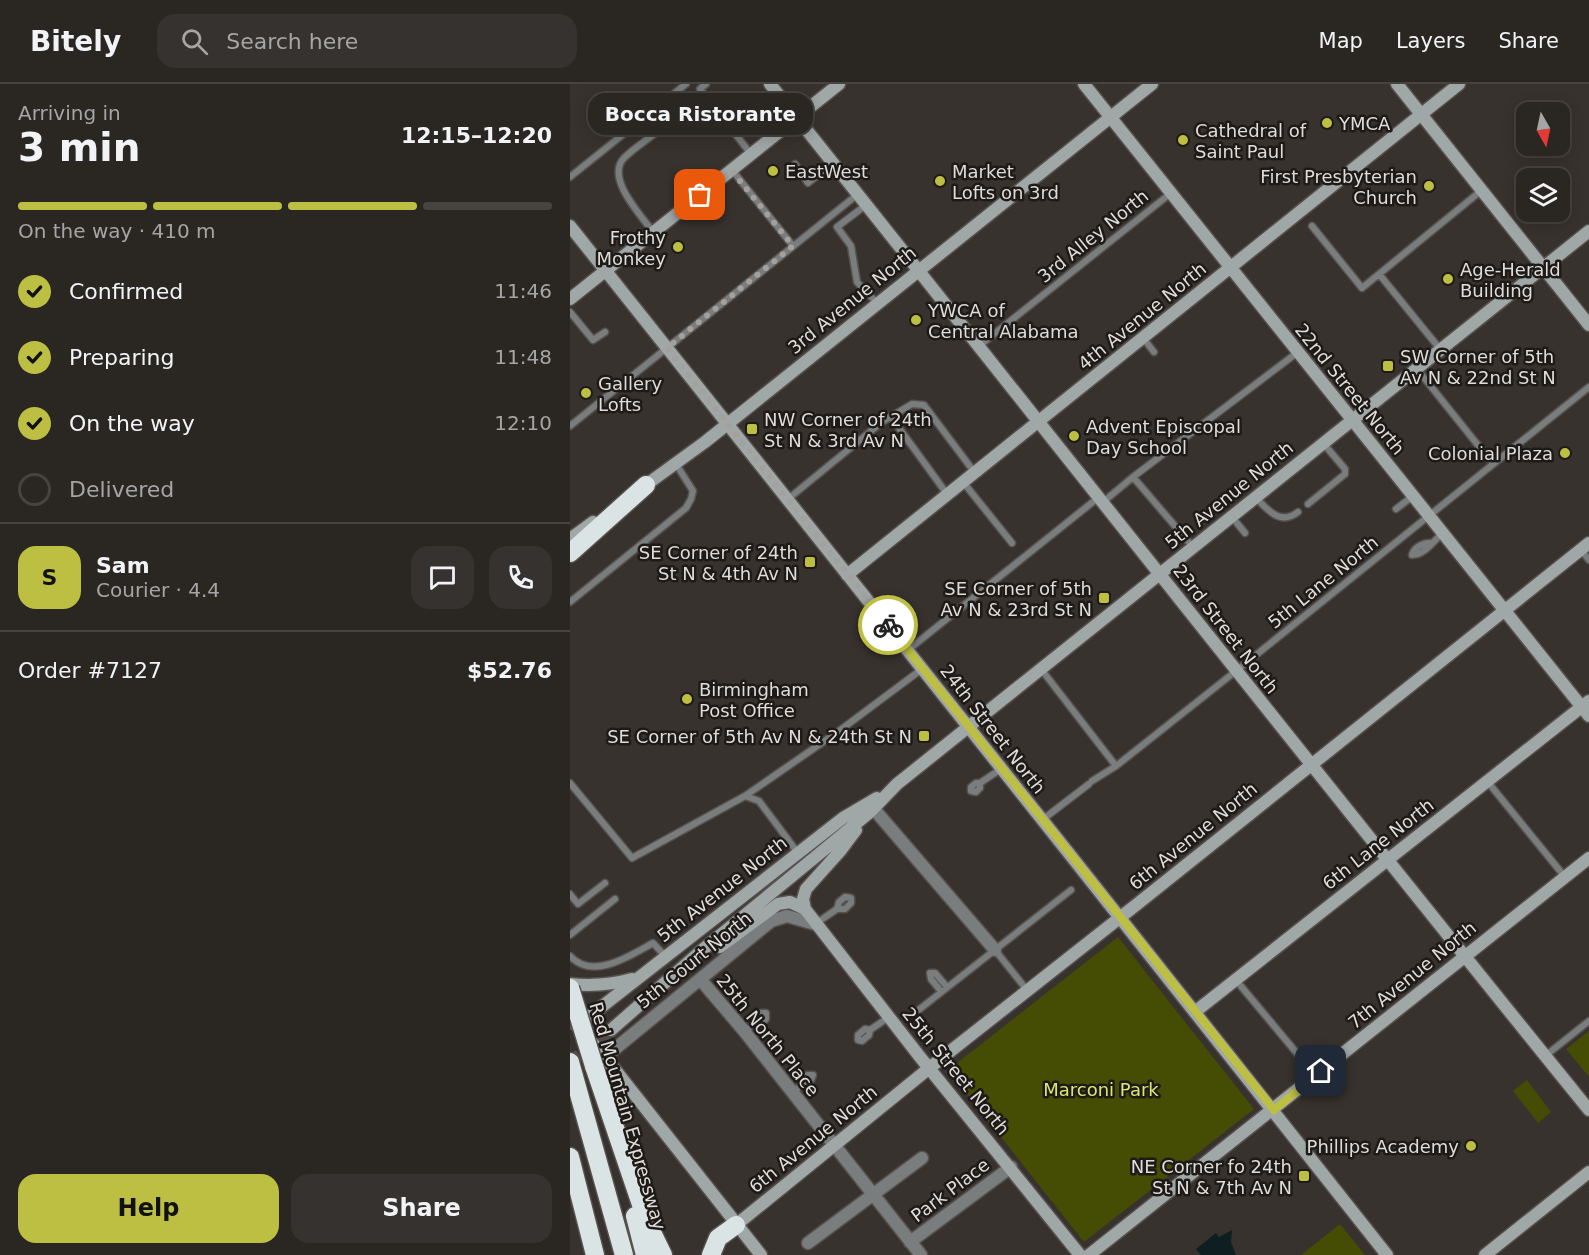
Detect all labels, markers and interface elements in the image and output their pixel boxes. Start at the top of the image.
search box [157,14,577,68]
text: Bitely [30,25,121,58]
icon: search [178,25,211,58]
text: Search here [226,29,358,54]
text: Map [1319,29,1363,53]
text: Layers [1396,29,1465,53]
text: Share [1498,29,1559,53]
callout: Bocca Ristorante [588,93,813,135]
text: Arriving in [18,101,121,125]
text: Bocca Ristorante [605,102,796,126]
north arrow [1516,102,1570,156]
map controls [1516,102,1570,222]
place label: YMCA [1338,113,1391,134]
marker: YMCA [1320,116,1334,130]
place label: Cathedral of Saint Paul [1195,120,1307,162]
text: 12:15–12:20 [401,123,552,148]
text: 3 min [18,125,140,170]
marker: Cathedral of Saint Paul [1176,133,1190,147]
place label: EastWest [785,161,868,182]
place label: Market Lofts on 3rd [952,161,1059,203]
marker: EastWest [766,164,780,178]
place label: First Presbyterian Church [1260,166,1417,208]
button: layers [1516,168,1570,222]
pin [674,169,725,220]
marker: Market Lofts on 3rd [933,174,947,188]
icon: bag [683,178,716,211]
marker: First Presbyterian Church [1422,179,1436,193]
street label: 3rd Alley North [1034,185,1152,287]
text: On the way · 410 m [18,219,216,243]
place label: Frothy Monkey [597,227,666,269]
marker: Frothy Monkey [671,240,685,254]
street label: 3rd Avenue North [784,242,920,358]
street label: 4th Avenue North [1074,258,1210,374]
place label: Age-Herald Building [1460,259,1561,301]
marker: Age-Herald Building [1441,272,1455,286]
icon: check [18,275,51,308]
text: Confirmed [69,279,183,304]
text: 11:46 [494,279,552,303]
place label: YWCA of Central Alabama [927,300,1079,342]
marker: YWCA of Central Alabama [909,313,923,327]
street label: 22nd Street North [1291,319,1409,459]
icon: check [18,341,51,374]
text: Preparing [69,345,175,370]
text: 11:48 [494,345,552,369]
place label: SW Corner of 5th Av N & 22nd St N [1400,346,1556,388]
marker: SW Corner of 5th Av N & 22nd St N [1381,359,1395,373]
place label: Gallery Lofts [598,373,662,415]
marker: Gallery Lofts [579,386,593,400]
icon: check [18,407,51,440]
place label: NW Corner of 24th St N & 3rd Av N [764,409,932,451]
text: On the way [69,411,195,436]
text: 12:10 [494,411,552,435]
place label: Advent Episcopal Day School [1086,416,1241,458]
marker: NW Corner of 24th St N & 3rd Av N [745,422,759,436]
marker: Advent Episcopal Day School [1067,429,1081,443]
street label: 5th Avenue North [1161,437,1297,553]
place label: Colonial Plaza [1428,443,1553,464]
marker: Colonial Plaza [1558,446,1572,460]
text: Delivered [69,477,174,502]
street label: 5th Lane North [1264,531,1382,633]
place label: SE Corner of 24th St N & 4th Av N [639,542,798,584]
button: chat [411,546,474,609]
button: phone [489,546,552,609]
text: Sam [96,553,150,578]
marker: SE Corner of 24th St N & 4th Av N [803,555,817,569]
street label: 23rd Street North [1169,560,1283,698]
text: S [42,565,57,590]
text: Courier · 4.4 [96,578,220,602]
place label: SE Corner of 5th Av N & 23rd St N [941,578,1092,620]
marker: SE Corner of 5th Av N & 23rd St N [1097,591,1111,605]
courier [858,595,918,655]
icon: bike [872,609,905,642]
text: Order #7127 [18,658,162,683]
text: $52.76 [467,658,552,683]
street label: 24th Street North [936,660,1050,798]
place label: Birmingham Post Office [699,679,809,721]
marker: Birmingham Post Office [680,692,694,706]
place label: SE Corner of 5th Av N & 24th St N [607,726,912,747]
marker: SE Corner of 5th Av N & 24th St N [917,729,931,743]
street label: 6th Avenue North [1125,778,1261,894]
street label: 6th Lane North [1318,794,1438,894]
street label: 5th Avenue North [653,832,791,946]
street label: 5th Court North [633,907,755,1013]
street label: 7th Avenue North [1344,917,1480,1033]
street label: 25th North Place [712,970,824,1100]
street label: Red Mountain Expressway [585,1000,671,1233]
street label: 25th Street North [898,1003,1014,1139]
pin [1295,1045,1346,1096]
icon: home [1304,1054,1337,1087]
park label: Marconi Park [1043,1079,1159,1100]
street label: 6th Avenue North [745,1081,881,1197]
place label: Phillips Academy [1307,1136,1459,1157]
marker: Phillips Academy [1464,1139,1478,1153]
street label: Park Place [907,1154,993,1226]
place label: NE Corner fo 24th St N & 7th Av N [1131,1156,1292,1198]
marker: NE Corner fo 24th St N & 7th Av N [1297,1169,1311,1183]
button: Help [18,1174,279,1243]
button: Share [291,1174,552,1243]

